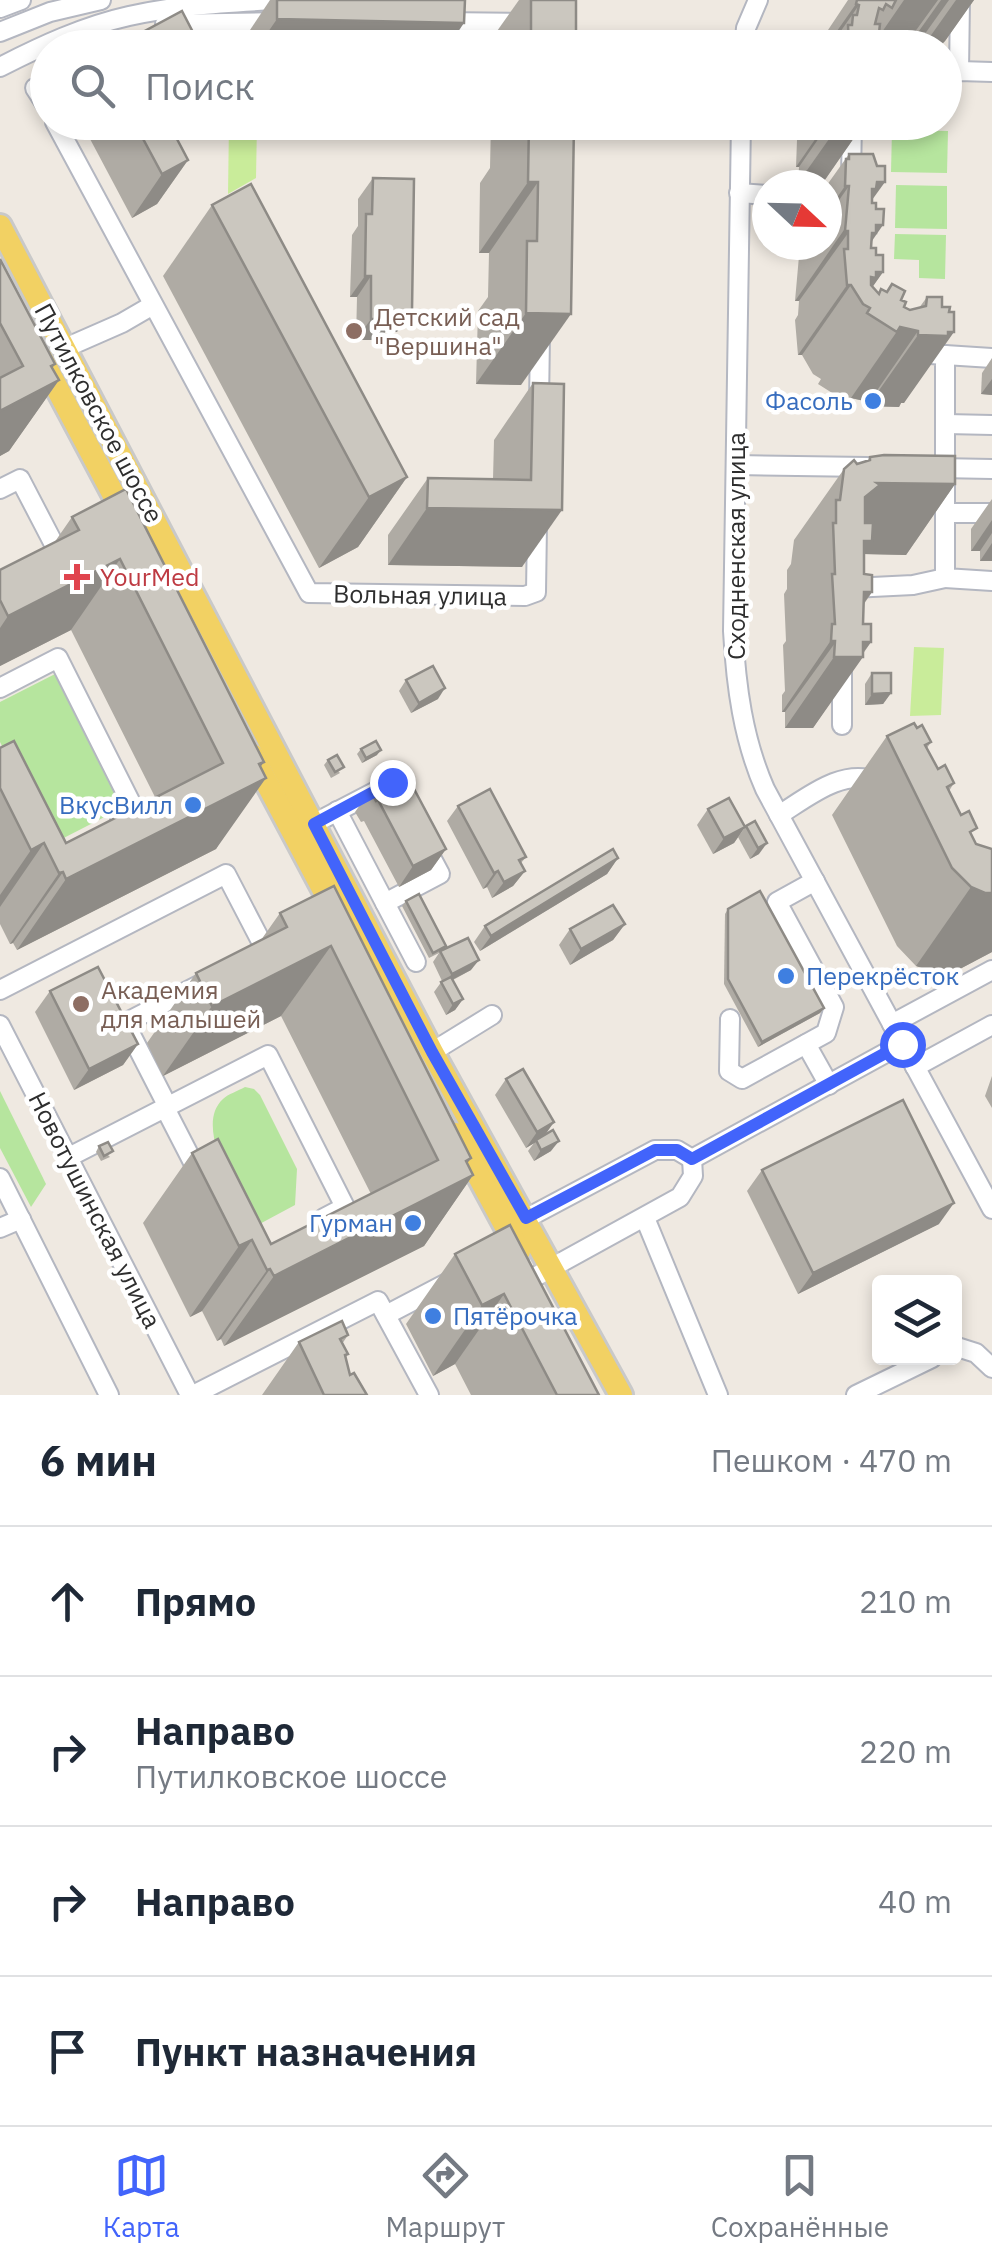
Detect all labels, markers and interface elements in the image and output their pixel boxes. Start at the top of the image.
search box [30,30,962,140]
icon: search [65,58,120,113]
text: Поиск [145,61,255,110]
north arrow [752,170,842,260]
street label: Путилковское шоссе [28,297,171,528]
place label: Детский сад "Вершина" [374,300,520,362]
marker: Детский сад "Вершина" [343,320,365,342]
place label: Фасоль [765,384,853,417]
marker: Фасоль [862,390,884,412]
street label: Сходненская улица [719,432,752,660]
place label: YourMed [100,560,199,593]
marker: YourMed [64,564,90,590]
street label: Вольная улица [333,576,507,613]
route end [370,760,416,806]
place label: ВкусВилл [59,788,173,821]
marker: ВкусВилл [182,794,204,816]
place label: Перекрёсток [806,959,959,992]
marker: Перекрёсток [775,965,797,987]
place label: Академия для малышей [101,973,261,1035]
marker: Академия для малышей [70,993,92,1015]
route start [880,1022,926,1068]
street label: Новотушинская улица [21,1086,169,1334]
place label: Гурман [309,1206,393,1239]
marker: Гурман [402,1212,424,1234]
map controls [872,1275,962,1365]
button: layers [872,1275,962,1365]
place label: Пятёрочка [453,1299,578,1332]
marker: Пятёрочка [422,1305,444,1327]
text: 6 мин [40,1433,157,1488]
text: Пешком · 470 m [711,1439,952,1481]
icon: ahead [40,1574,95,1629]
text: Прямо [135,1577,256,1626]
text: 210 m [859,1580,952,1622]
text: Направо [135,1706,295,1755]
icon: right [40,1724,95,1779]
text: 220 m [859,1730,952,1772]
text: Путилковское шоссе [135,1755,447,1797]
icon: right [40,1874,95,1929]
text: Направо [135,1877,295,1926]
text: 40 m [878,1880,952,1922]
icon: arrive [40,2024,95,2079]
text: Пункт назначения [135,2027,477,2076]
tab: Карта [103,2148,180,2245]
tab: Маршрут [385,2148,505,2245]
tab: Сохранённые [711,2148,889,2245]

